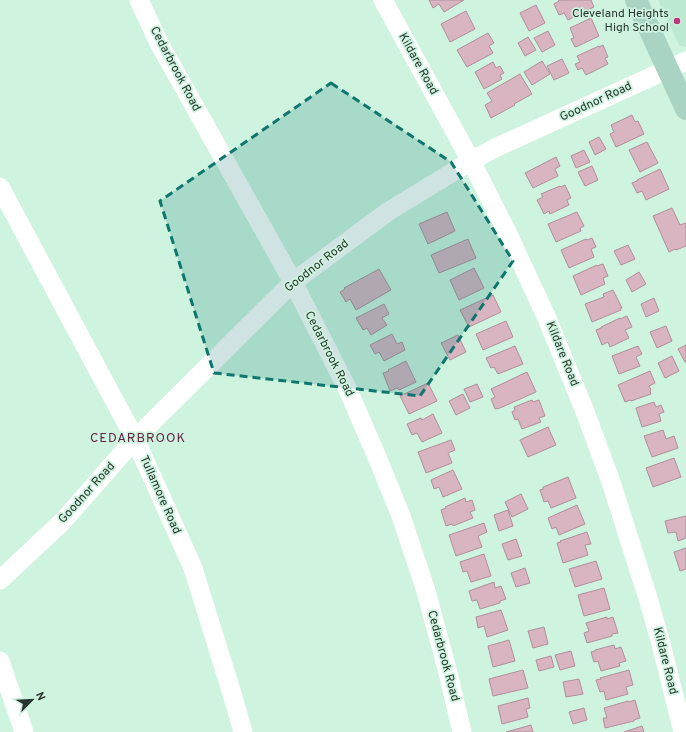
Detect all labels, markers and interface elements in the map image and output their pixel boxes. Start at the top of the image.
place label: Cleveland Heights High School [572,6,669,36]
marker: Cleveland Heights High School [672,16,682,26]
street label: Cedarbrook Road [146,24,204,114]
street label: Kildare Road [394,30,442,98]
street label: Goodnor Road [557,78,635,126]
street label: Goodnor Road [281,236,353,296]
street label: Cedarbrook Road [301,309,357,399]
street label: Kildare Road [542,319,582,389]
district label: CEDARBROOK [90,431,186,447]
street label: Tullamore Road [136,453,184,537]
street label: Goodnor Road [55,459,119,527]
street label: Cedarbrook Road [423,609,463,703]
street label: Kildare Road [649,626,681,696]
north arrow [12,680,52,720]
text: N [32,690,48,703]

